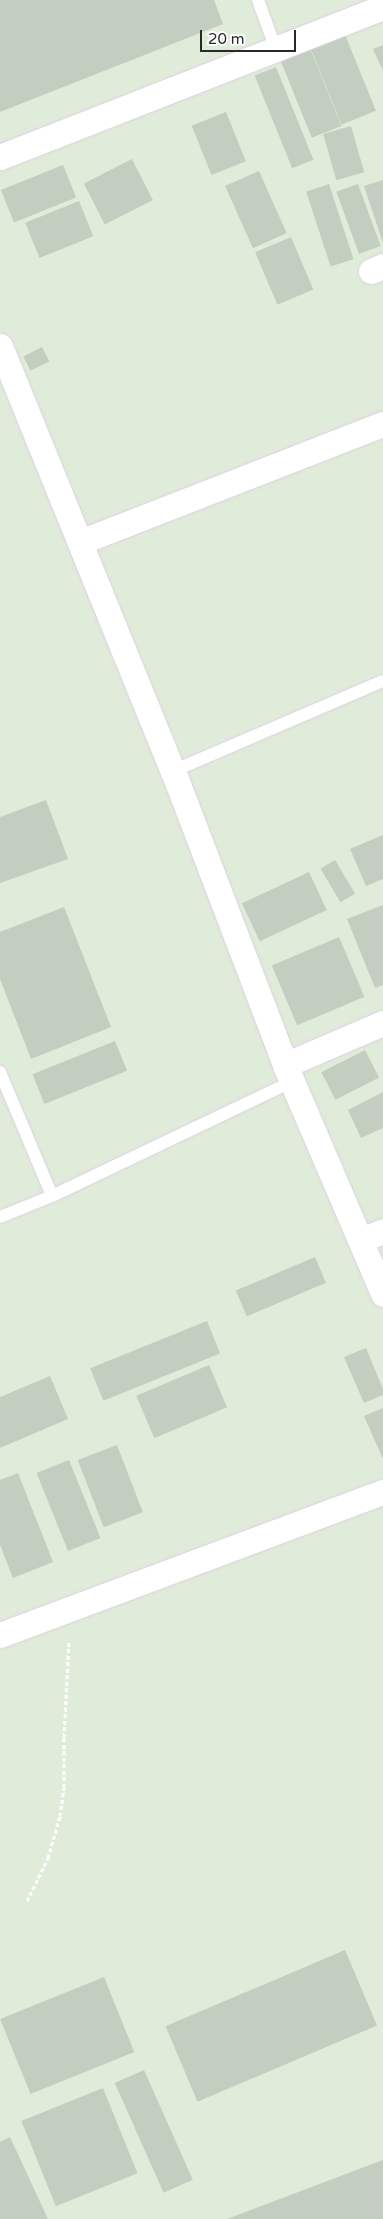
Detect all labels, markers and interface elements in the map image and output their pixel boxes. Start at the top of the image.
scale bar [203,20,299,52]
text: 20 m [208,30,245,48]

